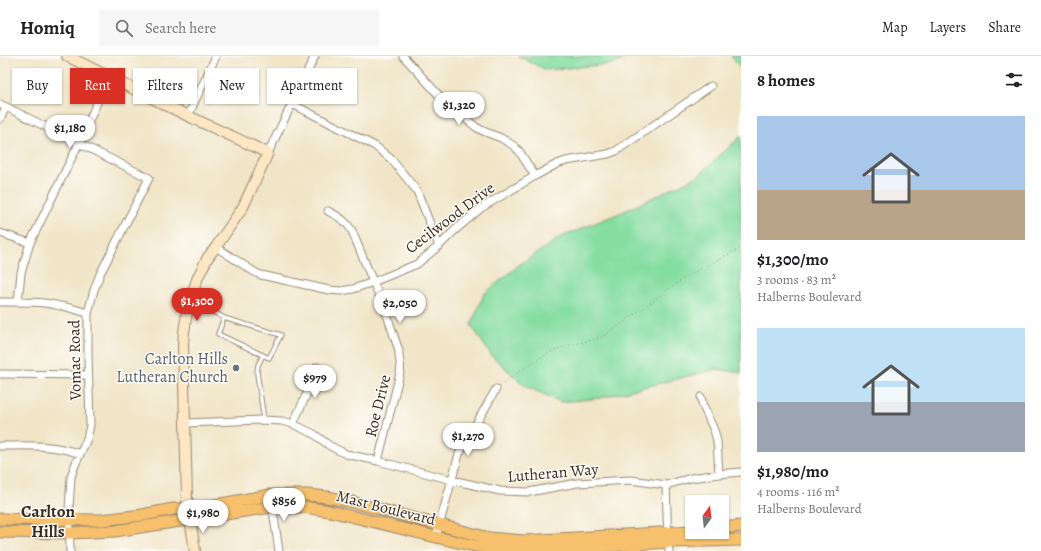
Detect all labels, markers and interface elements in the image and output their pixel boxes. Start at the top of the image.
search box [99,10,379,46]
text: Homiq [20,15,75,41]
icon: search [113,17,135,39]
text: Search here [145,18,216,38]
text: Map [882,18,908,37]
text: Layers [930,18,966,37]
text: Share [988,18,1021,37]
chip: Buy [12,68,62,104]
chip: Rent [70,68,125,104]
chip: Filters [133,68,197,104]
chip: New [205,68,259,104]
chip: Apartment [267,68,357,104]
text: 8 homes [757,69,815,92]
icon: filters [1003,69,1025,91]
pin: $1,320 [426,92,492,126]
text: $1,320 [443,96,475,113]
pin: $1,180 [37,115,103,149]
text: $1,180 [54,119,86,136]
icon: home [855,142,927,214]
street label: Cecilwood Drive [401,177,499,259]
text: $1,300/mo [757,248,829,271]
text: 3 rooms · 83 m² [757,271,836,288]
pin: $1,300 [164,288,230,322]
text: Halberns Boulevard [757,288,862,305]
pin: $2,050 [367,290,433,324]
text: $1,300 [181,292,213,309]
text: $2,050 [383,294,417,311]
street label: Vomac Road [63,319,87,401]
place label: Carlton Hills Lutheran Church [116,348,228,388]
icon: home [855,354,927,426]
marker: Carlton Hills Lutheran Church [231,363,241,373]
pin: $979 [291,365,339,399]
text: $979 [303,369,327,386]
street label: Roe Drive [360,373,396,439]
pin: $1,270 [435,423,501,457]
text: $1,270 [452,427,484,444]
street label: Lutheran Way [507,458,600,488]
text: $1,980/mo [757,460,829,483]
text: 4 rooms · 116 m² [757,483,840,500]
street label: Mast Boulevard [334,485,438,531]
pin: $856 [260,488,308,522]
text: $856 [272,492,296,509]
north arrow [685,495,729,539]
map controls [685,495,729,539]
district label: Carlton Hills [21,500,75,543]
pin: $1,980 [170,500,236,534]
text: Halberns Boulevard [757,500,862,517]
text: $1,980 [186,504,220,521]

